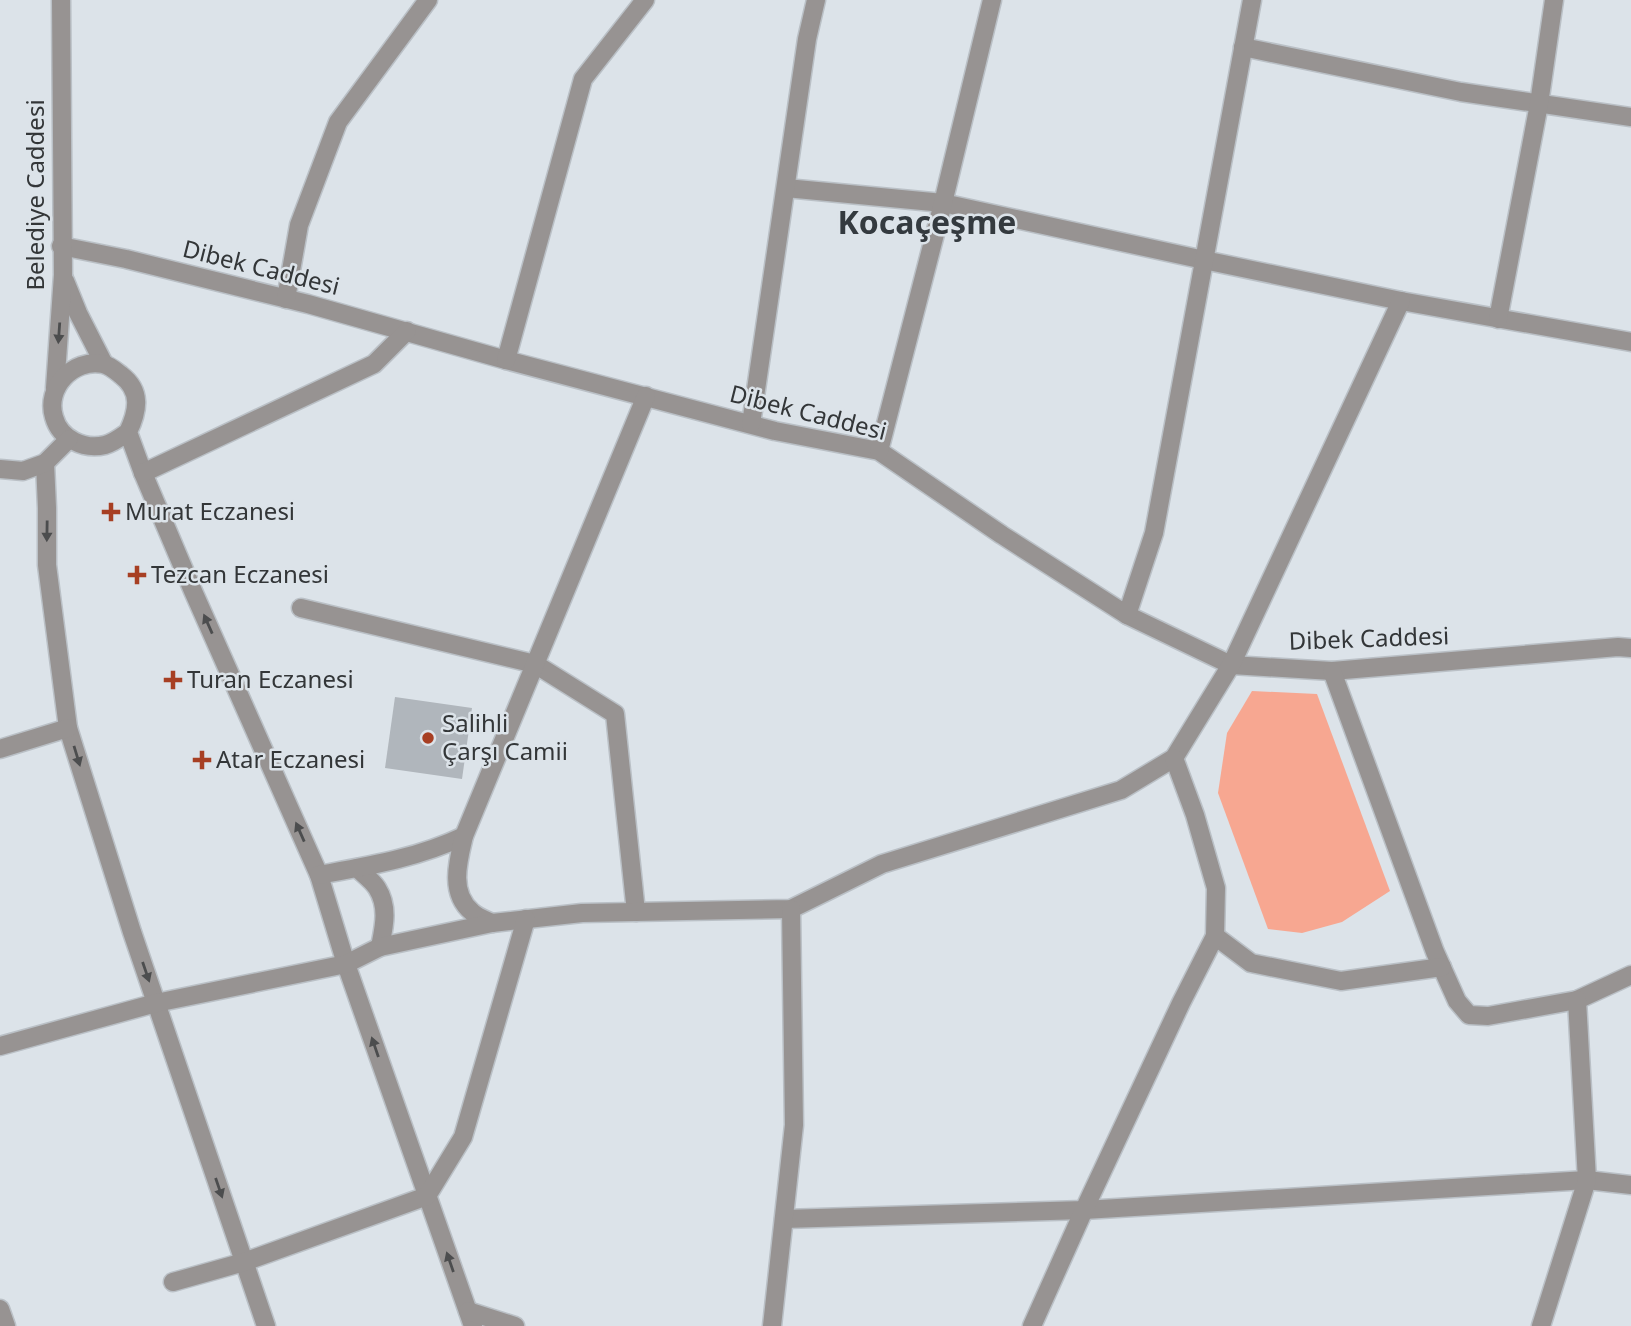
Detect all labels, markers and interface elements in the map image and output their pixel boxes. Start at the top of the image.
street label: Belediye Caddesi [18,99,51,291]
district label: Kocaçeşme [838,200,1016,243]
street label: Dibek Caddesi [180,231,343,302]
one-way arrow [53,322,64,344]
street label: Dibek Caddesi [727,376,890,447]
place label: Murat Eczanesi [125,494,295,527]
marker: Murat Eczanesi [103,504,119,520]
one-way arrow [41,520,53,542]
place label: Tezcan Eczanesi [151,557,329,590]
marker: Tezcan Eczanesi [129,567,145,583]
one-way arrow [202,614,213,635]
street label: Dibek Caddesi [1288,618,1450,657]
place label: Turan Eczanesi [187,662,354,695]
marker: Turan Eczanesi [165,672,181,688]
place label: Salihli Çarşı Camii [442,706,568,767]
marker: Salihli Çarşı Camii [420,730,436,746]
place label: Atar Eczanesi [216,742,365,775]
one-way arrow [72,745,82,766]
marker: Atar Eczanesi [194,752,210,768]
one-way arrow [294,822,305,843]
one-way arrow [141,962,152,983]
one-way arrow [369,1036,380,1057]
one-way arrow [214,1177,225,1198]
one-way arrow [444,1251,455,1272]

